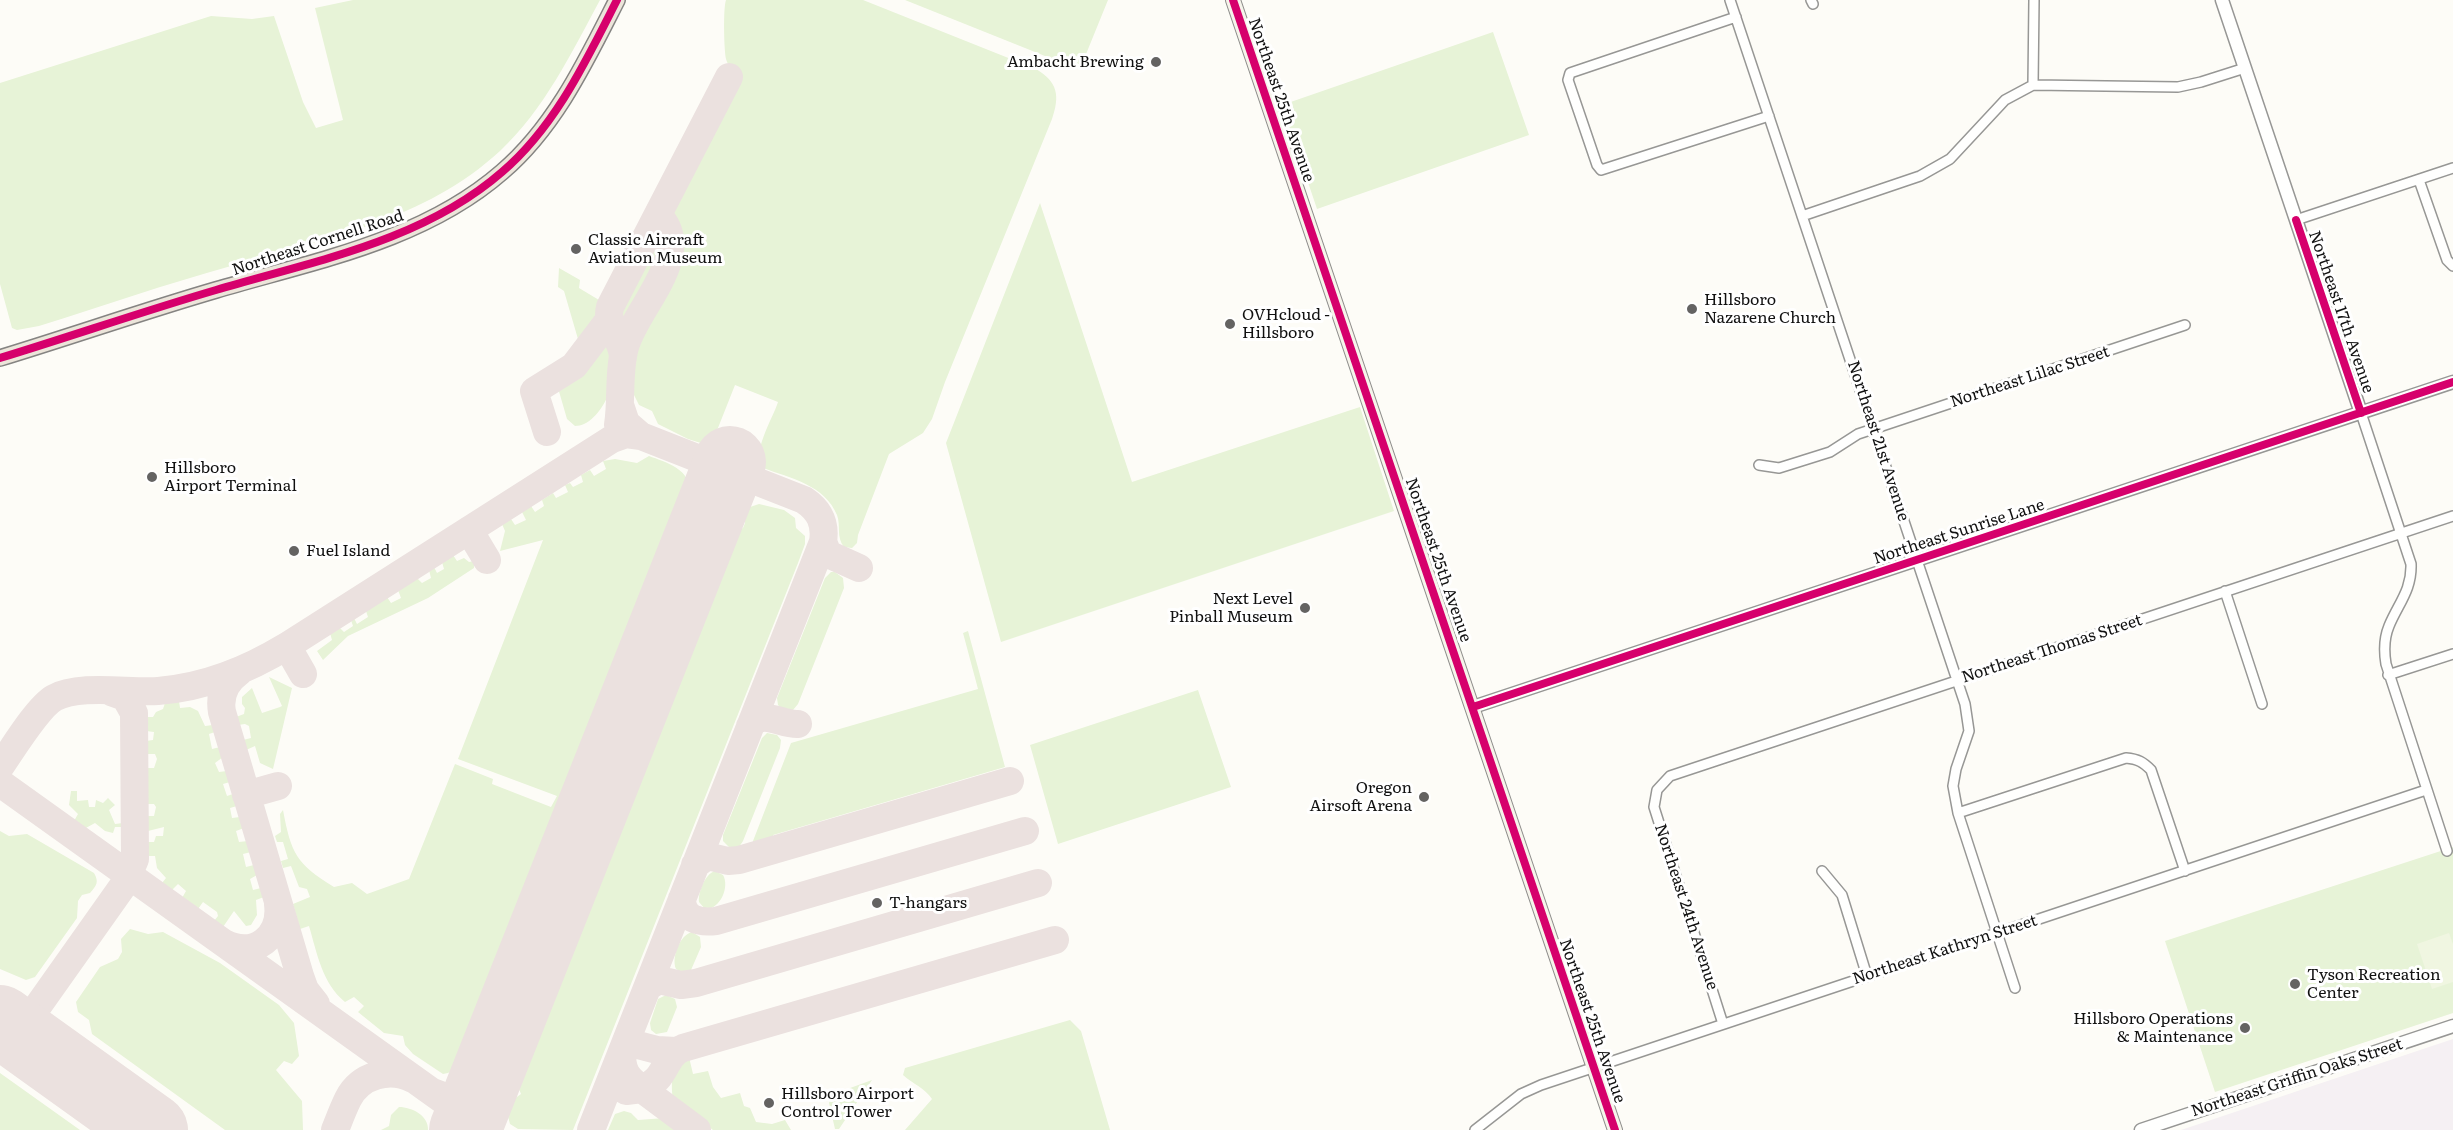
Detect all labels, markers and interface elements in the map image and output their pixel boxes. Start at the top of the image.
street label: Northeast 25th Avenue [1244,15,1318,185]
place label: Ambacht Brewing [1007,52,1144,72]
marker: Ambacht Brewing [1149,55,1163,69]
street label: Northeast Cornell Road [230,206,406,280]
street label: Northeast 17th Avenue [2304,228,2378,396]
place label: Classic Aircraft Aviation Museum [588,230,723,268]
marker: Classic Aircraft Aviation Museum [569,242,583,256]
place label: Hillsboro Nazarene Church [1704,290,1836,328]
marker: Hillsboro Nazarene Church [1685,302,1699,316]
place label: OVHcloud - Hillsboro [1242,305,1330,343]
marker: OVHcloud - Hillsboro [1223,317,1237,331]
street label: Northeast Lilac Street [1948,342,2112,412]
street label: Northeast 21st Avenue [1843,358,1913,524]
place label: Hillsboro Airport Terminal [164,458,297,496]
marker: Hillsboro Airport Terminal [145,470,159,484]
street label: Northeast 25th Avenue [1401,475,1475,645]
street label: Northeast Sunrise Lane [1871,495,2047,569]
place label: Fuel Island [306,541,390,561]
marker: Fuel Island [287,544,301,558]
place label: Next Level Pinball Museum [1169,589,1293,627]
marker: Next Level Pinball Museum [1298,601,1312,615]
street label: Northeast Thomas Street [1959,611,2145,687]
place label: Oregon Airsoft Arena [1310,778,1412,816]
marker: Oregon Airsoft Arena [1417,790,1431,804]
street label: Northeast 24th Avenue [1650,822,1722,992]
place label: T-hangars [889,893,967,913]
marker: T-hangars [870,896,884,910]
street label: Northeast Kathryn Street [1850,911,2040,989]
street label: Northeast 25th Avenue [1555,936,1629,1106]
place label: Tyson Recreation Center [2307,965,2441,1003]
marker: Tyson Recreation Center [2288,977,2302,991]
place label: Hillsboro Operations & Maintenance [2073,1009,2233,1047]
marker: Hillsboro Operations & Maintenance [2238,1021,2252,1035]
street label: Northeast Griffin Oaks Street [2189,1035,2405,1121]
place label: Hillsboro Airport Control Tower [781,1084,914,1122]
marker: Hillsboro Airport Control Tower [762,1096,776,1110]

